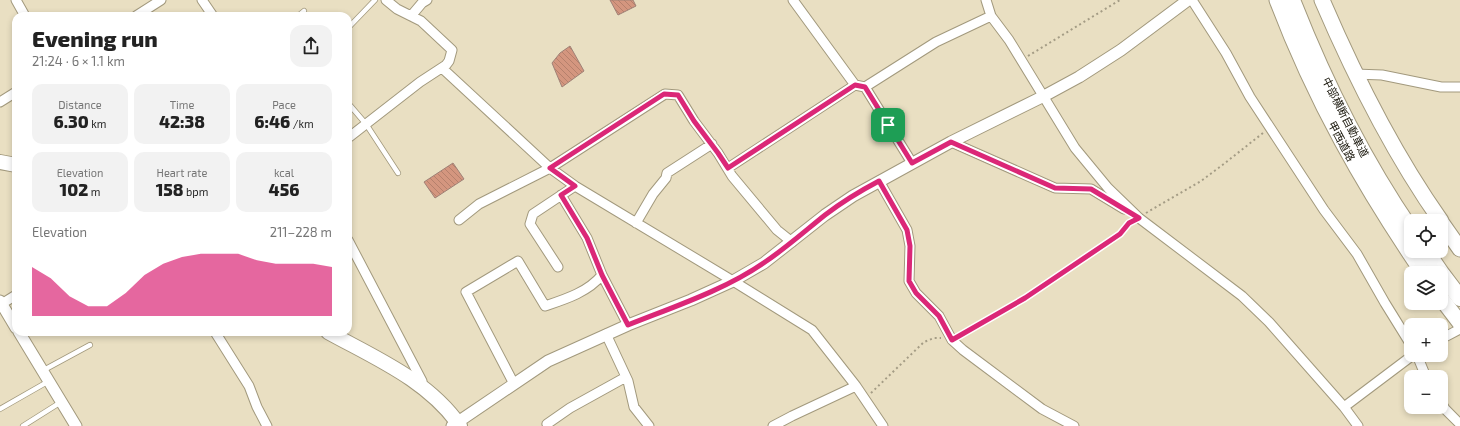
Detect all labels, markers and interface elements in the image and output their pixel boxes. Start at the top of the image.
text: Evening run [32,25,158,51]
button: share [290,25,332,67]
text: 21:24 · 6 × 1.1 km [32,53,125,69]
street label: 中部横断自動車道 [1320,75,1372,159]
text: Distance [58,98,102,111]
text: Time [170,98,194,111]
text: Pace [272,98,296,111]
pin [871,108,905,142]
text: 6.30 [54,111,89,131]
text: 42:38 [159,111,205,131]
text: 6:46 [254,111,290,131]
icon: arrive [877,114,899,136]
text: km [89,117,106,130]
text: /km [290,117,314,130]
street label: 甲西道路 [1326,119,1358,163]
text: Elevation [57,166,103,179]
text: Heart rate [157,166,207,179]
text: kcal [274,166,294,179]
text: 102 [60,179,88,199]
text: 158 [156,179,184,199]
text: 456 [269,179,299,199]
text: m [88,185,100,198]
text: bpm [184,185,208,198]
map controls [1404,214,1448,414]
button: locate [1404,214,1448,258]
text: Elevation [32,224,87,240]
text: 211–228 m [270,224,332,240]
button: layers [1404,266,1448,310]
button: + [1404,318,1448,362]
button: − [1404,370,1448,414]

